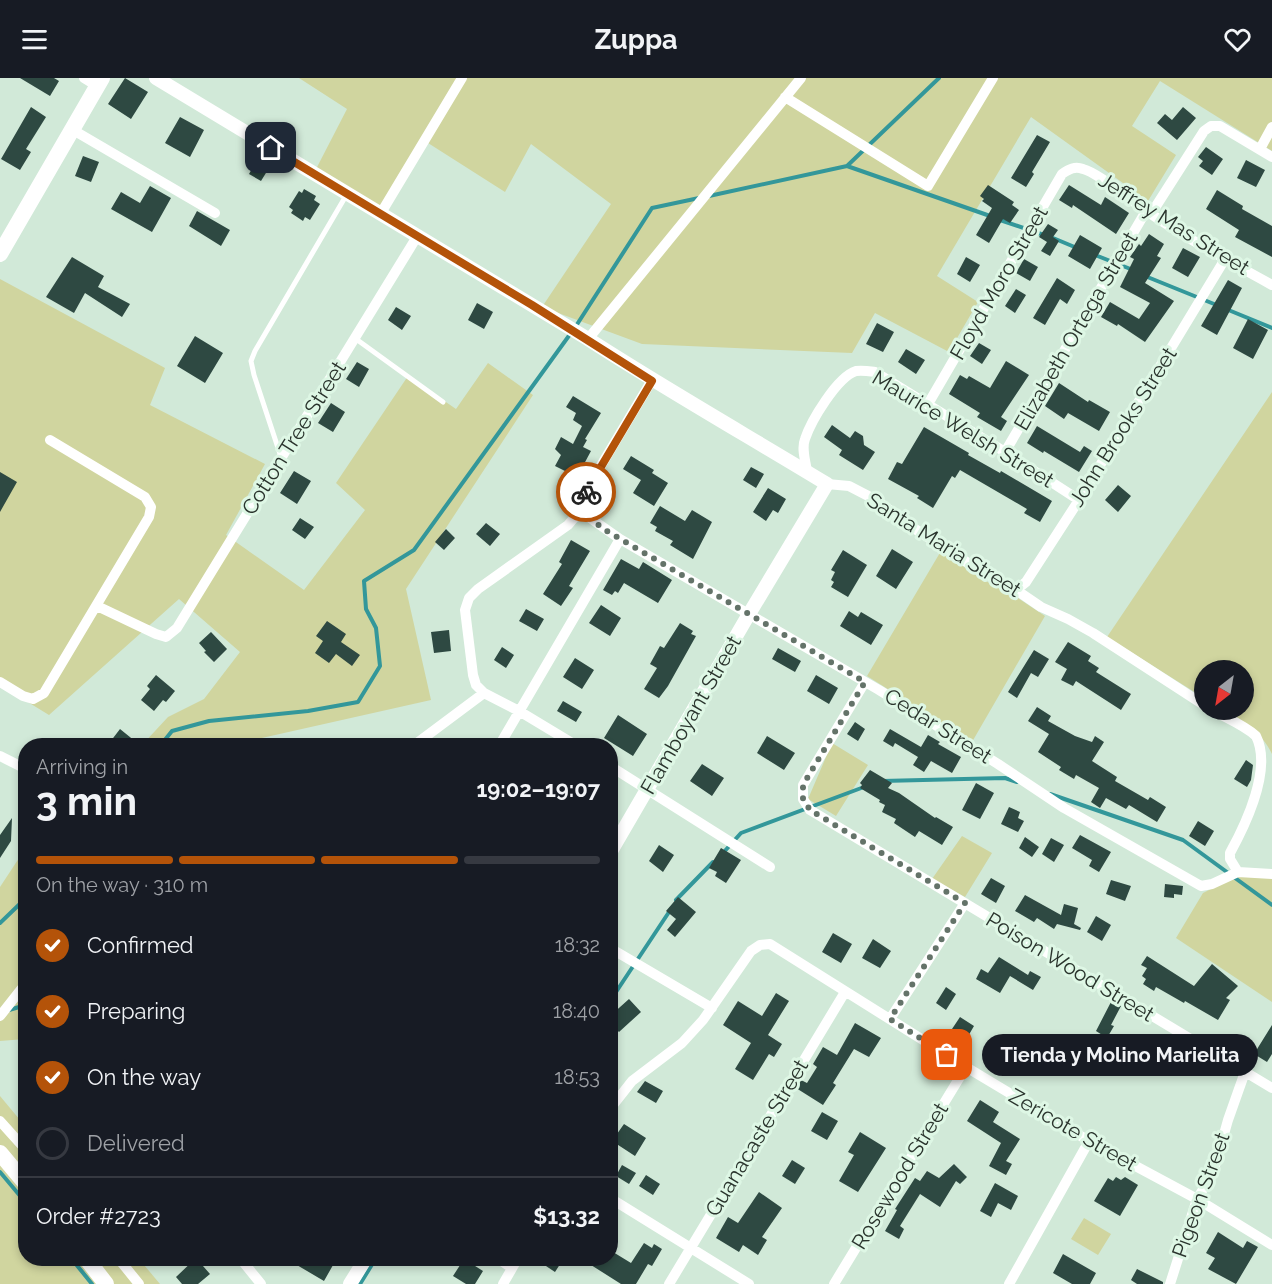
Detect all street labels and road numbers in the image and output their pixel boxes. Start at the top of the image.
street label: Jeffrey Mas Street [1094,167,1254,280]
street label: Floyd Moro Street [944,201,1053,364]
street label: Elizabeth Ortega Street [1009,227,1143,434]
street label: John Brooks Street [1063,342,1182,511]
street label: Cotton Tree Street [236,356,351,519]
street label: Maurice Welsh Street [868,365,1058,493]
street label: Santa Maria Street [863,487,1026,602]
street label: Flamboyant Street [635,631,746,799]
street label: Cedar Street [880,683,996,768]
street label: Poison Wood Street [982,907,1159,1027]
street label: Guanacaste Street [700,1055,813,1221]
street label: Zericote Street [1005,1083,1142,1176]
street label: Rosewood Street [846,1098,953,1253]
street label: Pigeon Street [1166,1129,1235,1261]

